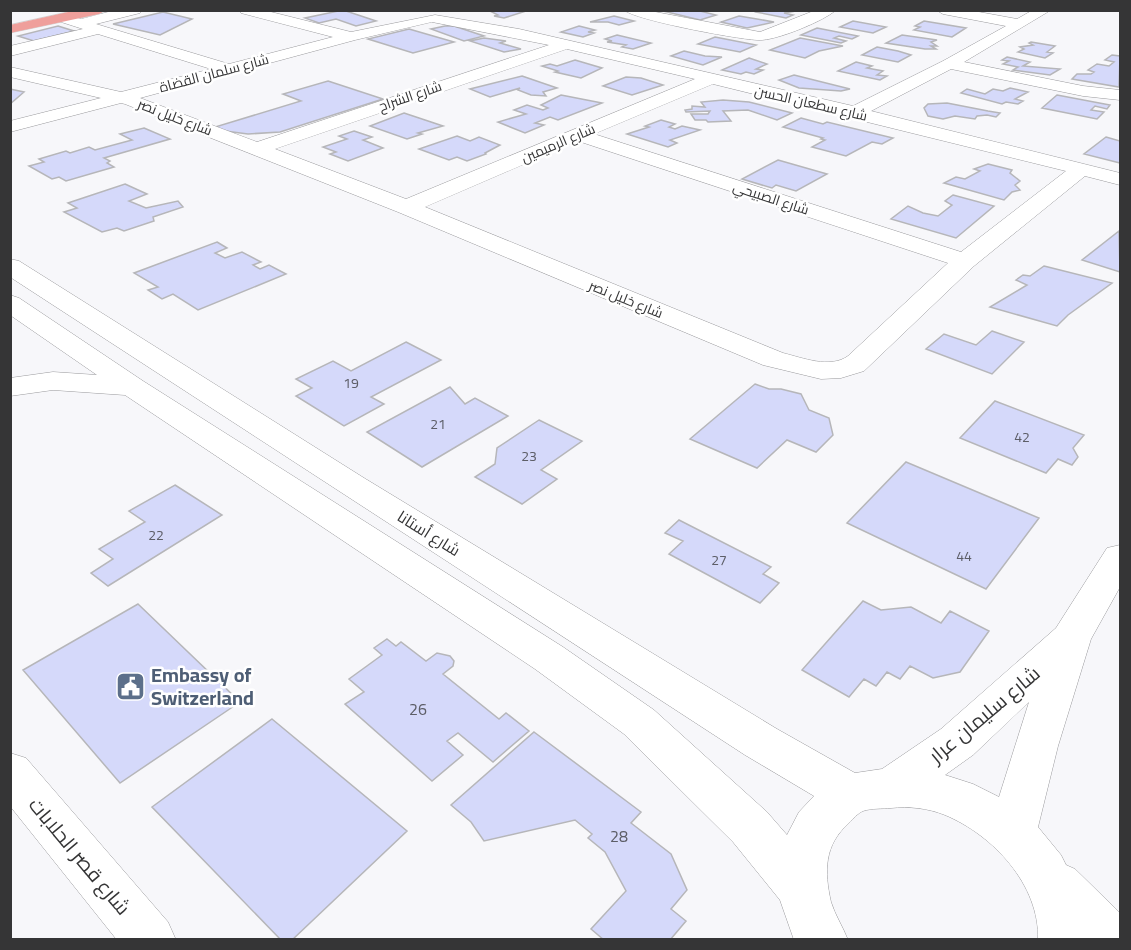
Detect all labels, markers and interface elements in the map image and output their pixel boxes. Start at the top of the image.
street label: شارع سلمان القضاة [156,46,272,100]
street label: شارع الشراح [375,73,445,119]
street label: شارع سطعان الحسن [752,77,870,129]
street label: شارع خليل نصر [133,90,216,143]
street label: شارع الرميمين [517,116,599,170]
street label: شارع الصبيحي [730,173,812,223]
street label: شارع خليل نصر [584,272,667,326]
house number: 19 [343,370,359,396]
house number: 21 [430,411,446,437]
house number: 42 [1014,424,1030,450]
house number: 23 [521,443,537,469]
street label: شارع أستانا [391,502,467,564]
house number: 22 [148,522,164,548]
house number: 44 [956,543,972,569]
house number: 27 [711,547,727,573]
place label: Embassy of Switzerland [151,656,254,716]
street label: شارع سليمان عرار [919,656,1048,773]
public building icon: Embassy of Switzerland [114,670,146,702]
house number: 26 [409,694,427,724]
street label: شارع قصر الحلابات [19,788,141,924]
house number: 28 [610,821,628,851]

